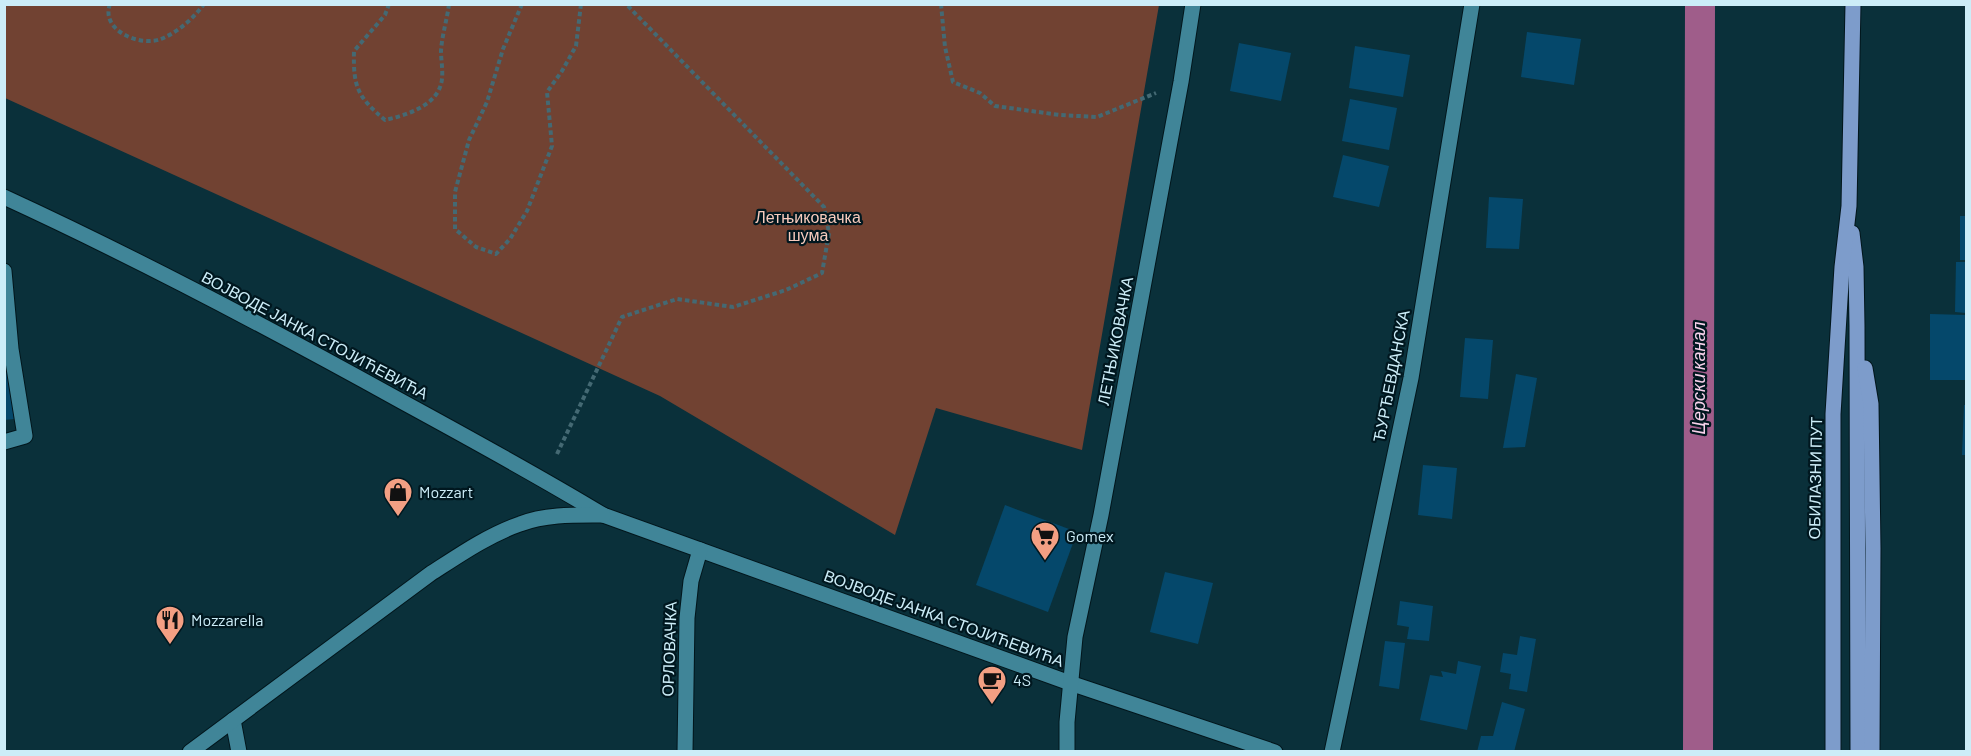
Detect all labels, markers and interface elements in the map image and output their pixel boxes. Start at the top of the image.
park label: Летњиковачка шума [755,207,861,244]
street label: ВОЈВОДЕ ЈАНКА СТОЈИЋЕВИЋА [199,267,432,403]
street label: ЛЕТЊИКОВАЧКА [1093,275,1136,407]
street label: ЂУРЂЕВДАНСКА [1368,308,1413,444]
water label: Церски канал [1687,322,1709,434]
street label: ОБИЛАЗНИ ПУТ [1804,416,1825,540]
shop icon: Mozzart [382,476,414,518]
place label: Mozzart [419,482,473,501]
supermarket icon: Gomex [1029,520,1061,562]
place label: Gomex [1066,526,1114,545]
street label: ВОЈВОДЕ ЈАНКА СТОЈИЋЕВИЋА [822,565,1067,670]
street label: ОРЛОВАЧКА [657,601,680,697]
restaurant icon: Mozzarella [154,604,186,646]
place label: Mozzarella [191,610,263,629]
cafe icon: 4S [976,664,1008,706]
place label: 4S [1013,670,1031,689]

